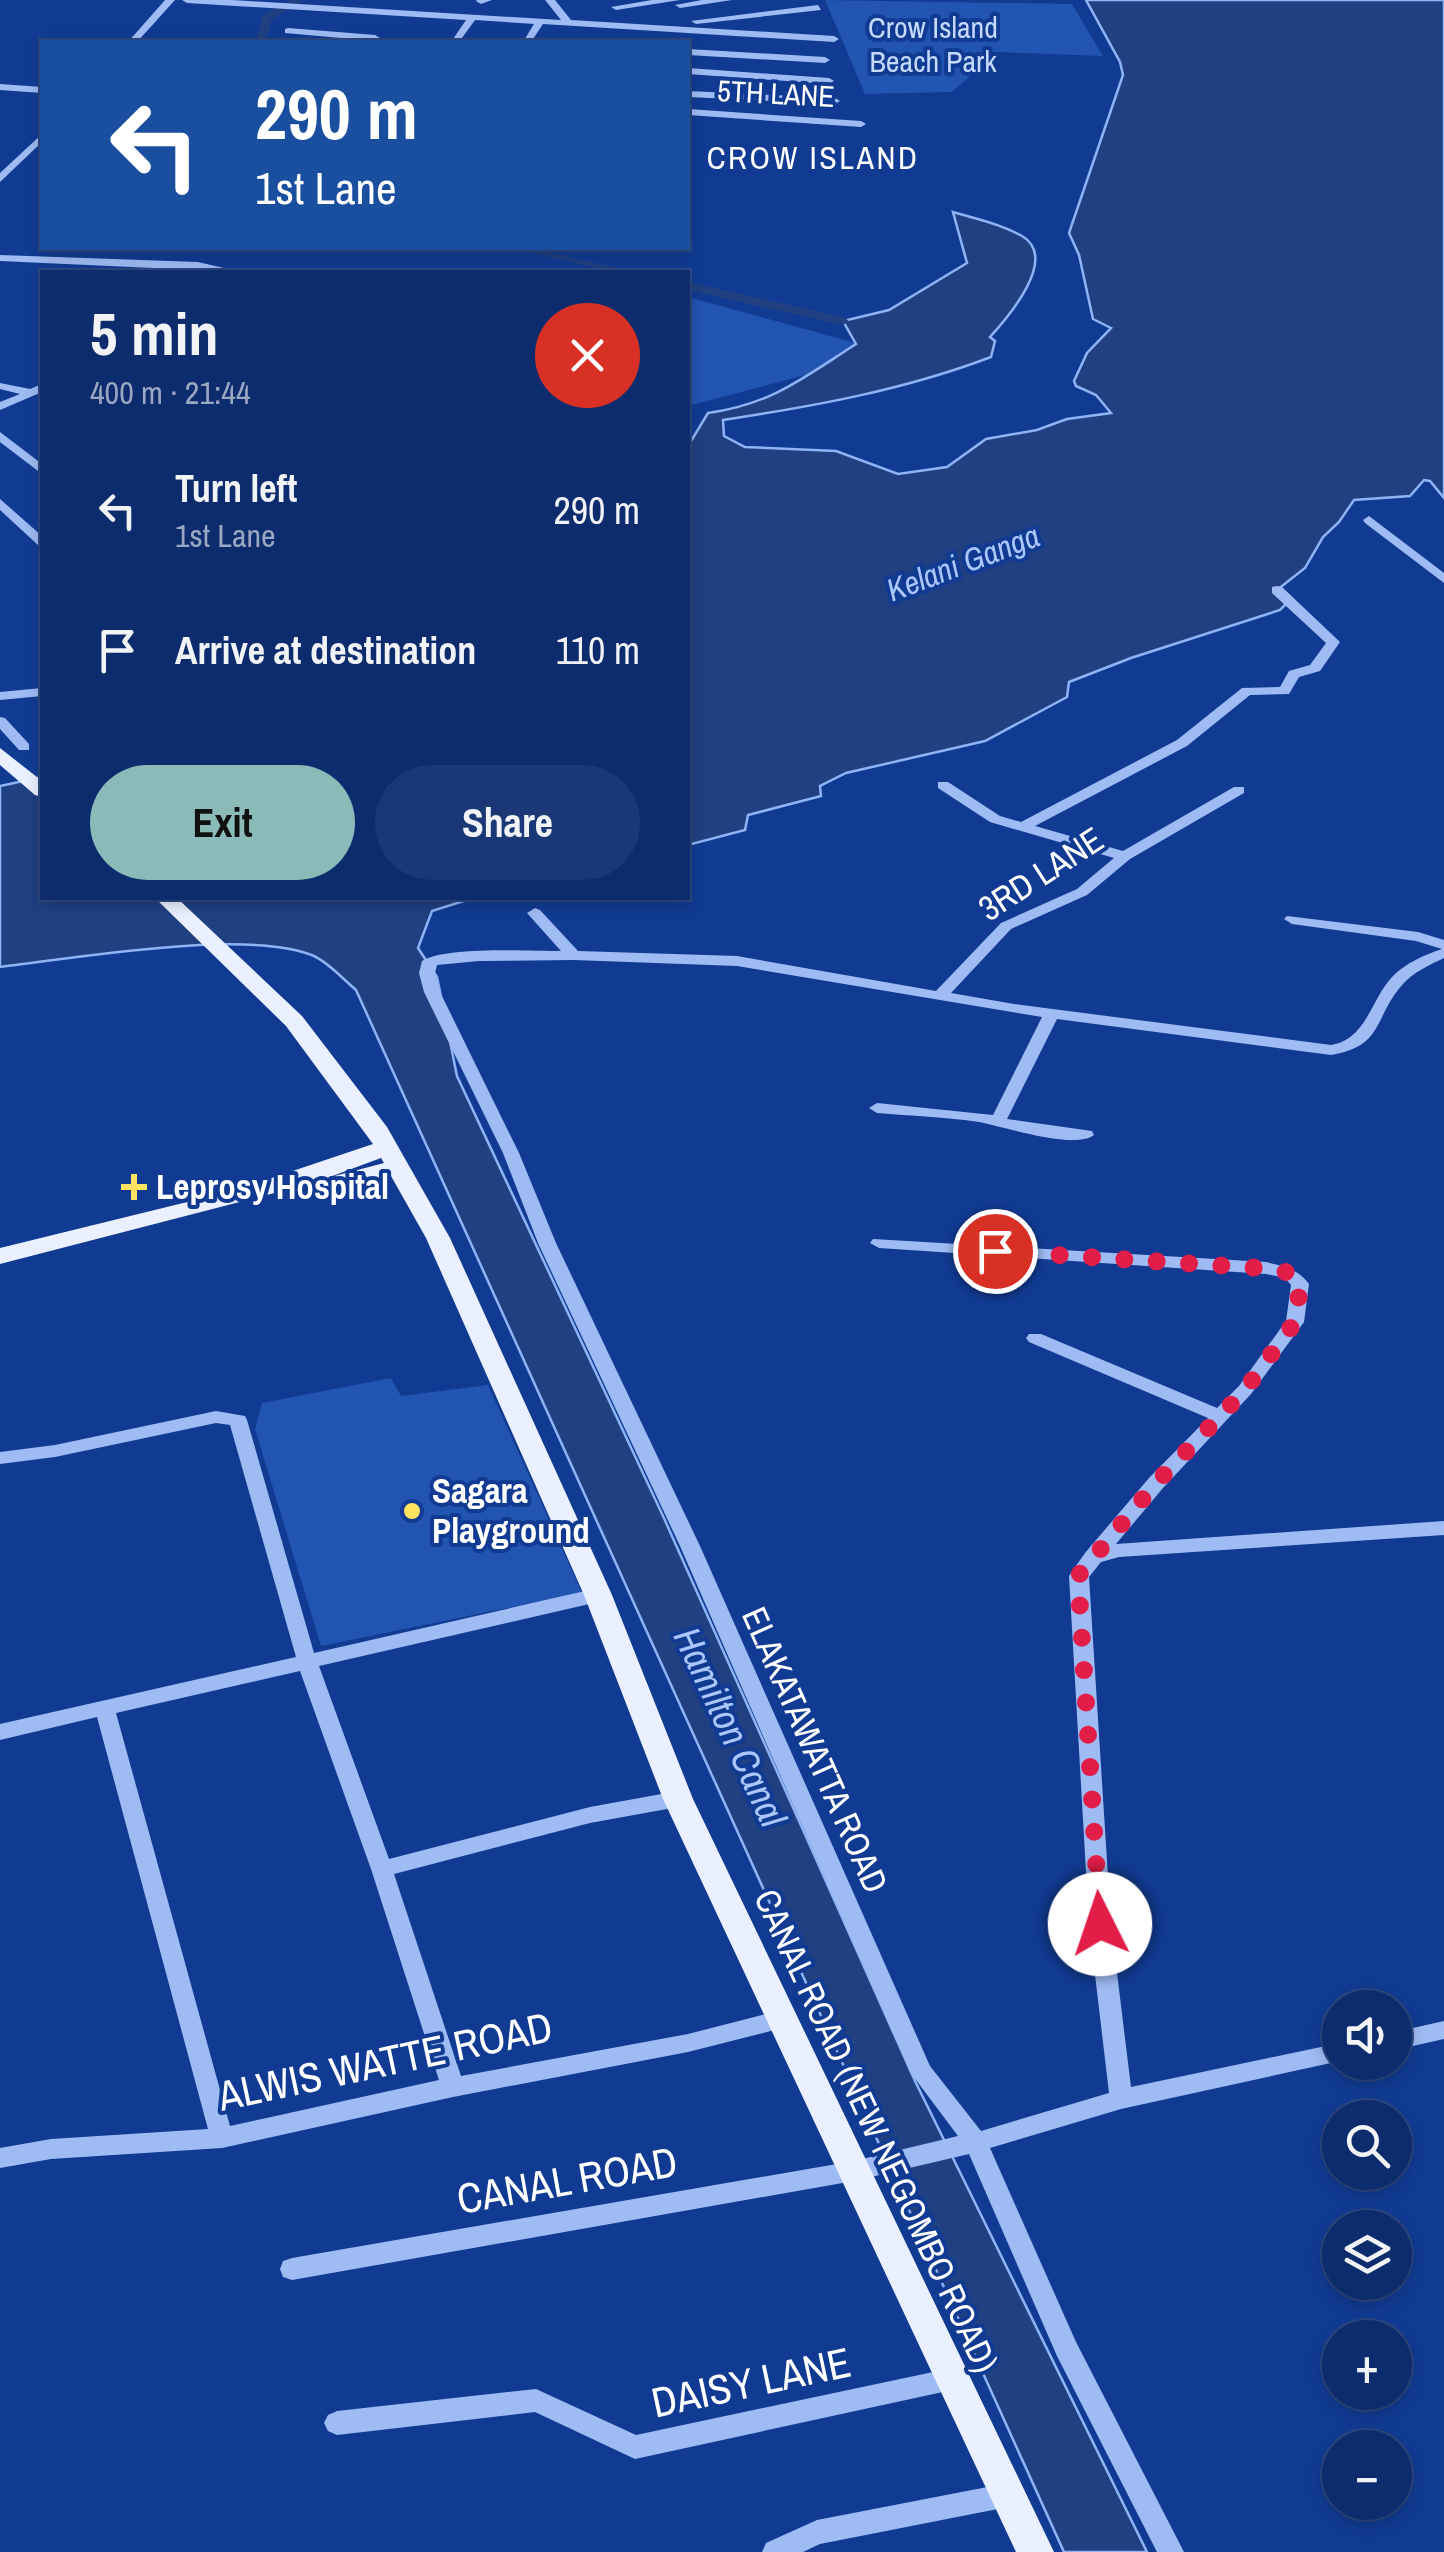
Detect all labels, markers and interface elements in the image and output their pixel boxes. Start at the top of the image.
park label: Crow Island Beach Park [868,7,998,81]
text: 290 m [255,67,418,161]
street label: 5TH LANE [716,70,836,116]
icon: left [90,80,220,210]
district label: CROW ISLAND [707,136,919,179]
text: 1st Lane [255,157,397,218]
text: 5 min [90,293,219,374]
button: close [535,303,640,408]
text: 400 m · 21:44 [90,371,250,414]
text: Turn left [175,463,297,514]
icon: left [90,483,145,538]
text: 290 m [553,485,640,536]
text: 1st Lane [175,514,276,557]
water label: Kelani Ganga [880,514,1045,611]
icon: arrive [90,623,145,678]
text: Arrive at destination [175,625,476,676]
text: 110 m [556,625,640,676]
button: Exit [90,765,355,880]
button: Share [375,765,640,880]
street label: 3RD LANE [969,816,1112,932]
place label: Leprosy Hospital [156,1163,389,1210]
marker: Leprosy Hospital [121,1174,147,1200]
pin [953,1209,1038,1294]
icon: arrive [968,1224,1023,1279]
place label: Sagara Playground [432,1467,590,1554]
marker: Sagara Playground [401,1500,423,1522]
street label: ELAKATAWATTA ROAD [731,1599,900,1900]
water label: Hamilton Canal [662,1619,799,1836]
position arrow [1048,1872,1152,1976]
street label: CANAL ROAD (NEW NEGOMBO ROAD) [744,1881,1009,2380]
map controls [1322,1990,1412,2520]
button: sound [1322,1990,1412,2080]
street label: ALWIS WATTE ROAD [212,1998,557,2124]
button: search [1322,2100,1412,2190]
street label: CANAL ROAD [453,2133,681,2227]
button: layers [1322,2210,1412,2300]
button: + [1322,2320,1412,2410]
street label: DAISY LANE [646,2334,856,2430]
button: − [1322,2430,1412,2520]

